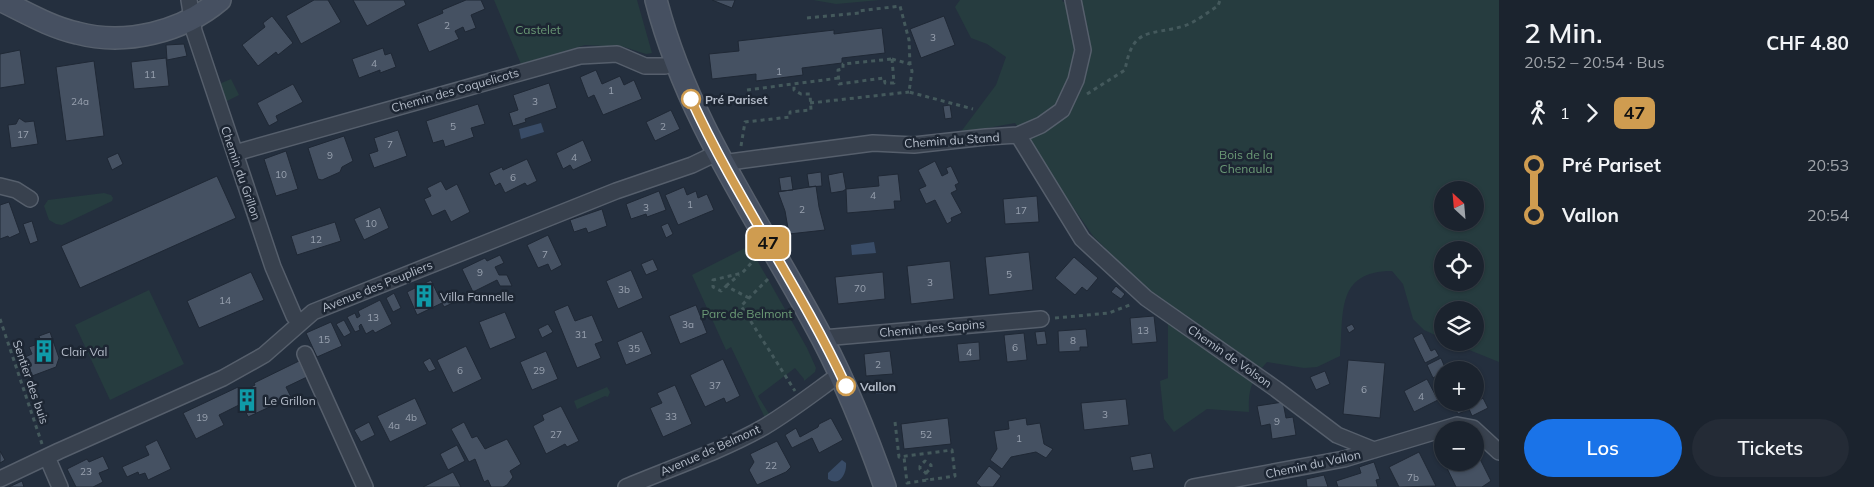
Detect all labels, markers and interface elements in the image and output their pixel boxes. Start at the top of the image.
text: 2 Min. [1524,15,1603,50]
house number: 2 [444,19,450,32]
park label: Castelet [515,22,561,37]
house number: 3 [930,31,936,44]
text: CHF 4.80 [1766,31,1849,55]
text: 20:52 – 20:54 · Bus [1524,52,1665,72]
house number: 4 [371,57,377,70]
street label: Chemin des Coquelicots [390,65,521,115]
house number: 1 [776,65,782,78]
house number: 11 [144,68,156,81]
house number: 1 [608,84,614,97]
marker: Pré Pariset [681,89,701,109]
place label: Pré Pariset [705,92,768,107]
house number: 24a [71,95,89,108]
house number: 3 [532,95,538,108]
icon: walk [1524,99,1552,127]
icon: forward [1578,99,1606,127]
text: 47 [1624,101,1645,124]
text: 1 [1560,103,1570,123]
house number: 5 [450,120,456,133]
house number: 2 [660,120,666,133]
street label: Chemin du Grillon [218,124,264,222]
house number: 17 [17,128,29,141]
street label: Chemin du Stand [904,129,1000,151]
house number: 7 [387,138,393,151]
park label: Bois de la Chenaula [1219,147,1273,176]
house number: 9 [327,149,333,162]
house number: 4 [571,151,577,164]
text: Pré Pariset [1562,153,1661,177]
text: 20:53 [1807,155,1849,175]
house number: 10 [275,168,287,181]
house number: 6 [510,171,516,184]
north arrow [1434,181,1484,231]
map controls [1434,181,1484,471]
house number: 4 [870,189,876,202]
house number: 1 [687,198,693,211]
house number: 3 [643,201,649,214]
house number: 2 [799,203,805,216]
text: Vallon [1562,203,1619,227]
house number: 17 [1015,204,1027,217]
text: 20:54 [1807,205,1849,225]
house number: 10 [365,217,377,230]
line badge: 47 [746,227,790,259]
text: 47 [757,231,779,254]
house number: 12 [310,233,322,246]
button: locate [1434,241,1484,291]
house number: 7 [542,248,548,261]
street label: Avenue des Peupliers [319,257,435,315]
house number: 9 [477,266,483,279]
house number: 5 [1006,268,1012,281]
house number: 3 [927,276,933,289]
house number: 70 [854,282,866,295]
building icon: Villa Fannelle [411,283,437,309]
house number: 3b [618,283,630,296]
place label: Villa Fannelle [440,289,514,304]
house number: 14 [219,294,231,307]
button: layers [1434,301,1484,351]
park label: Parc de Belmont [701,306,793,321]
house number: 13 [367,311,379,324]
street label: Chemin des Sapins [879,316,985,340]
house number: 3a [682,318,694,331]
street label: Chemin de Volson [1185,321,1275,391]
house number: 13 [1137,324,1149,337]
house number: 31 [575,328,587,341]
house number: 15 [318,333,330,346]
house number: 8 [1070,334,1076,347]
street label: Sentier des buis [10,338,52,426]
building icon: Clair Val [31,338,57,364]
house number: 6 [1012,341,1018,354]
house number: 35 [628,342,640,355]
place label: Clair Val [61,344,107,359]
house number: 4 [966,346,972,359]
house number: 2 [875,358,881,371]
button: + [1434,361,1484,411]
house number: 6 [457,364,463,377]
house number: 29 [533,364,545,377]
marker: Vallon [836,376,856,396]
house number: 37 [709,379,721,392]
place label: Vallon [859,379,896,394]
house number: 6 [1361,383,1367,396]
building icon: Le Grillon [234,387,260,413]
house number: 4 [1418,390,1424,403]
place label: Le Grillon [264,393,316,408]
house number: 3 [1102,408,1108,421]
house number: 33 [665,410,677,423]
house number: 19 [196,411,208,424]
house number: 4b [405,411,417,424]
house number: 9 [1274,415,1280,428]
house number: 4a [388,419,400,432]
button: Los [1524,419,1682,477]
button: Tickets [1692,419,1849,477]
street label: Avenue de Belmont [658,421,762,479]
button: − [1434,421,1484,471]
house number: 27 [550,428,562,441]
house number: 52 [920,428,932,441]
house number: 1 [1016,432,1022,445]
street label: Chemin du Vallon [1264,447,1362,481]
house number: 22 [765,459,777,472]
house number: 23 [80,465,92,478]
house number: 7b [1407,471,1419,484]

